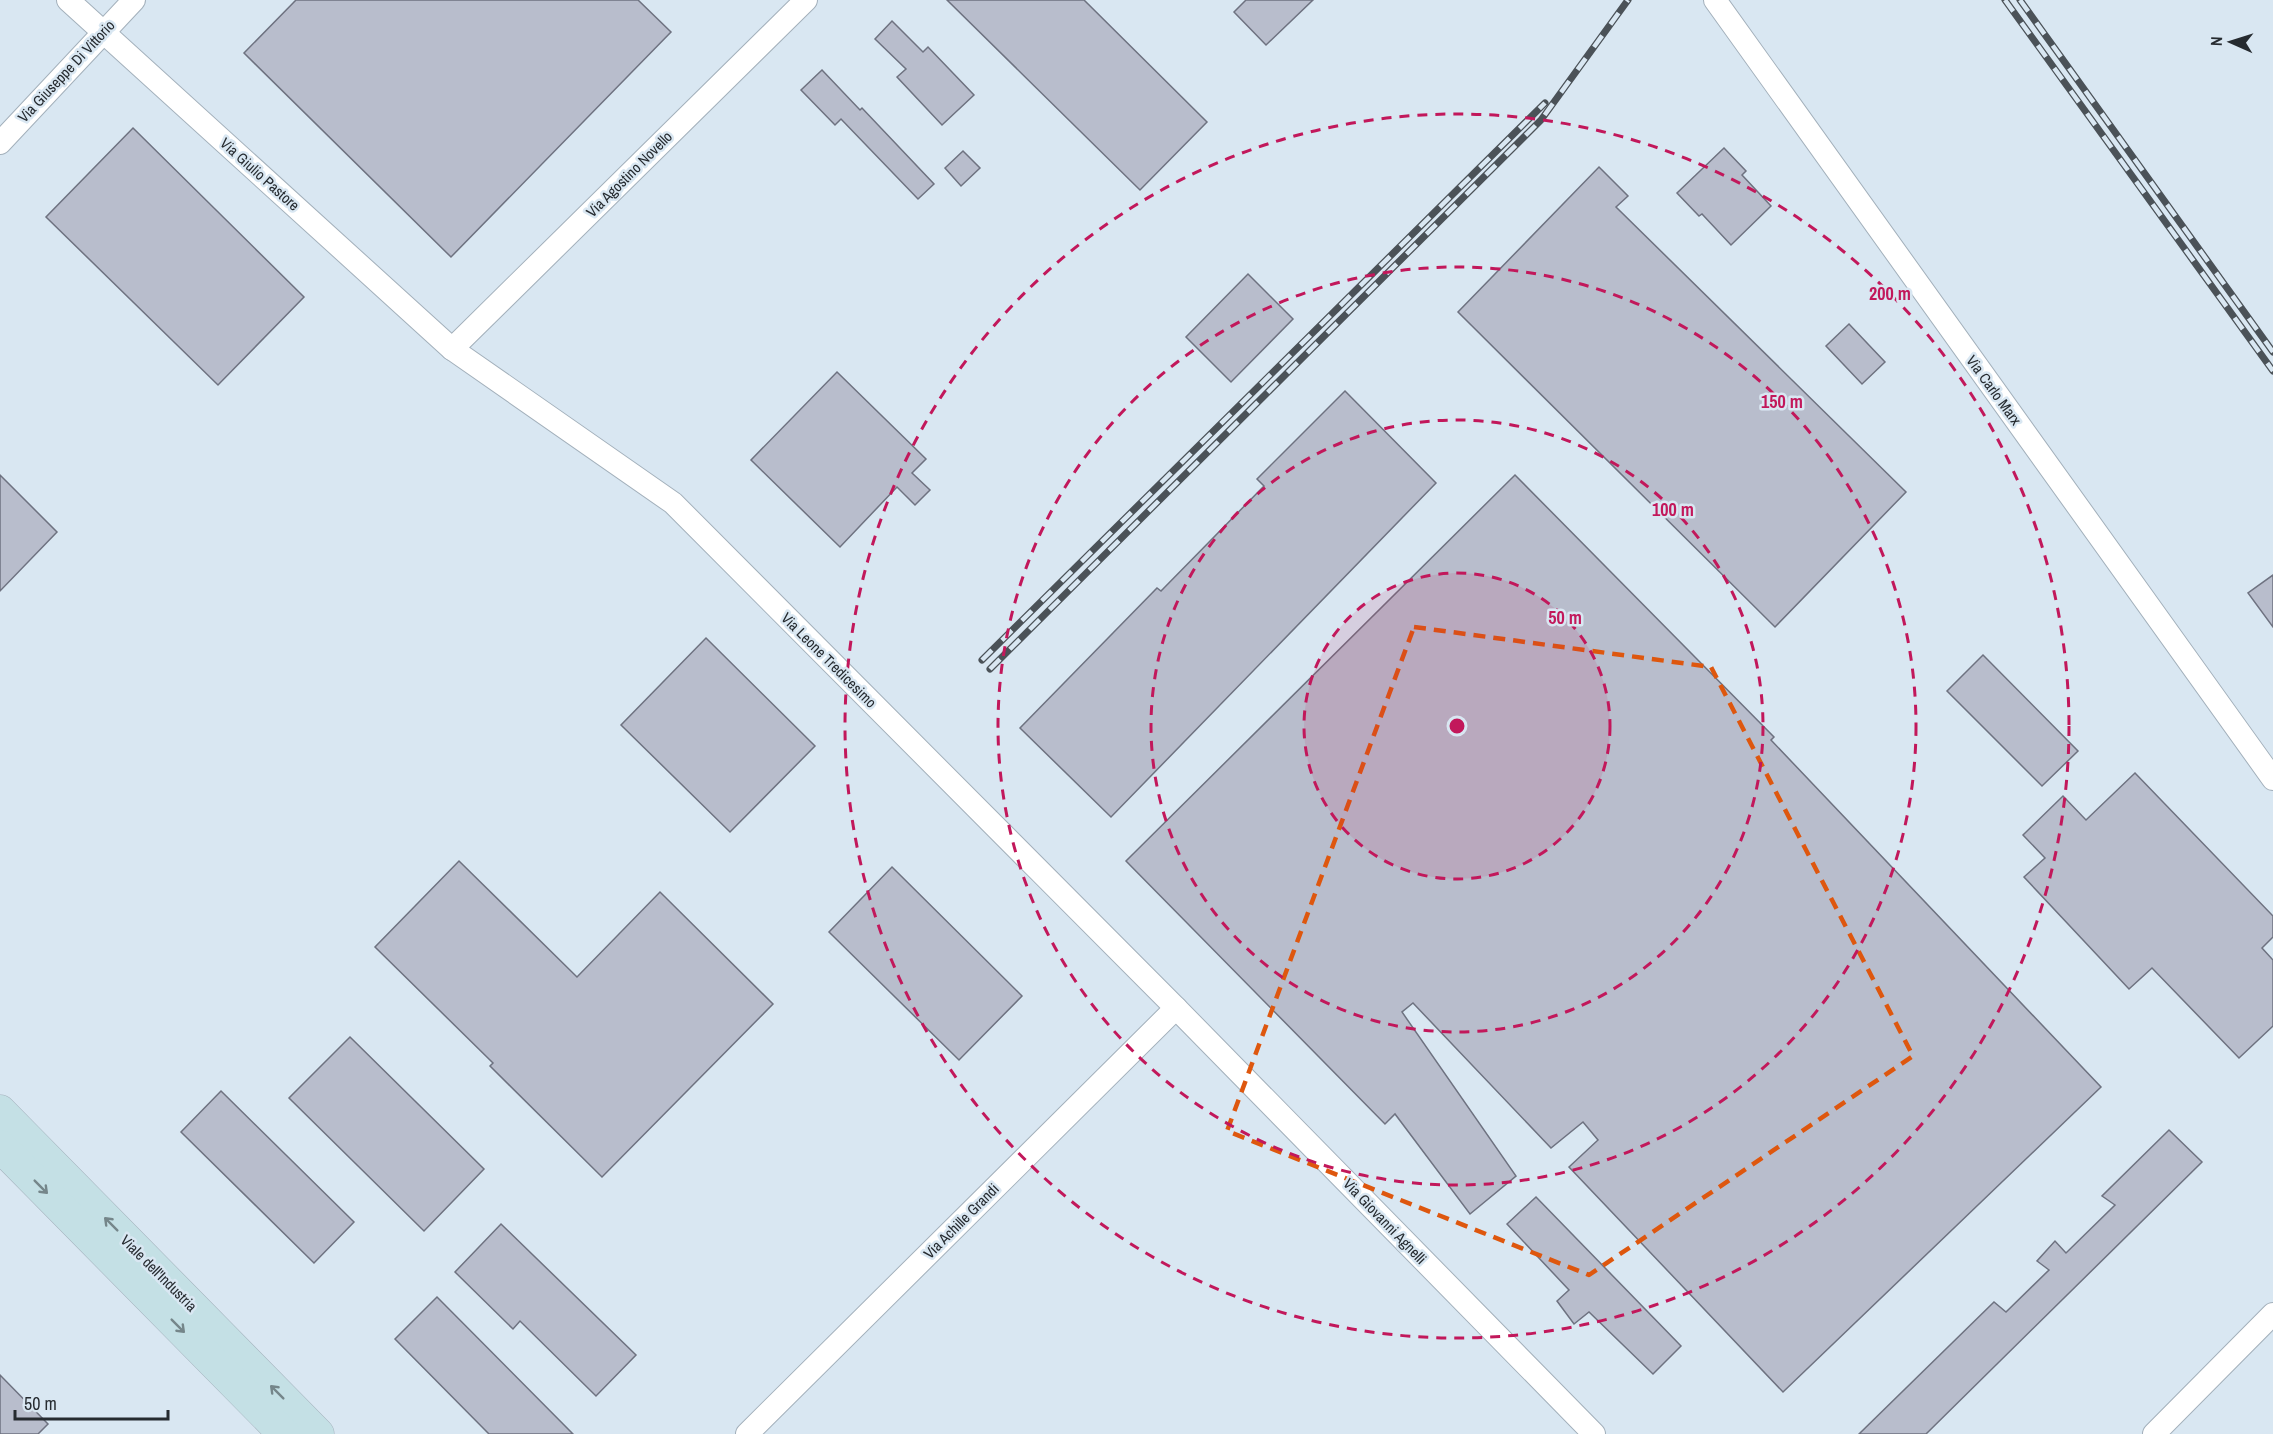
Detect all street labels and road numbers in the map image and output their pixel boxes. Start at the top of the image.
street label: Via Giuseppe Di Vittorio [13,15,119,127]
street label: Via Agostino Novello [581,126,677,222]
street label: Via Giulio Pastore [216,133,304,215]
street label: Via Carlo Marx [1961,351,2027,430]
street label: Via Leone Tredicesimo [777,608,881,712]
street label: Via Giovanni Agnelli [1339,1173,1431,1269]
street label: Via Achille Grandi [919,1179,1003,1263]
street label: Viale dell'Industria [116,1230,202,1316]

